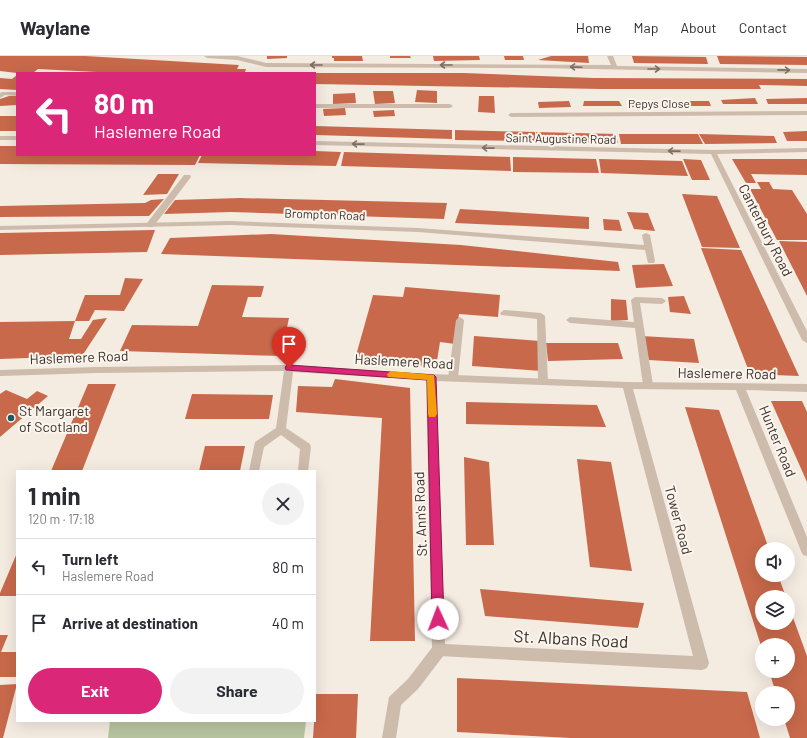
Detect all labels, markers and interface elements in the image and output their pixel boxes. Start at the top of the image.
text: Waylane [20,16,90,39]
text: Home [576,19,612,36]
text: Map [634,19,658,36]
text: About [680,19,717,36]
text: Contact [739,19,787,36]
one-way arrow [310,61,323,69]
one-way arrow [440,61,453,69]
one-way arrow [570,63,583,71]
one-way arrow [647,65,660,73]
one-way arrow [777,66,790,74]
text: 80 m [94,86,154,120]
icon: left [28,88,80,140]
street label: Pepys Close [628,96,690,110]
text: Haslemere Road [94,120,221,142]
street label: Saint Augustine Road [505,130,617,146]
one-way arrow [352,140,365,148]
one-way arrow [482,144,495,151]
one-way arrow [668,147,681,155]
street label: Canterbury Road [735,181,797,279]
street label: Brompton Road [284,206,366,222]
pin [272,327,306,368]
icon: arrive [278,333,300,355]
street label: Haslemere Road [29,347,129,367]
street label: Haslemere Road [354,350,454,372]
street label: Haslemere Road [677,364,777,382]
place label: St Margaret of Scotland [19,402,89,435]
street label: Hunter Road [756,403,800,479]
marker: St Margaret of Scotland [6,413,16,423]
street label: St. Ann's Road [410,471,430,557]
text: 1 min [28,481,81,510]
button: close [262,483,304,525]
street label: Tower Road [662,484,696,556]
text: 120 m · 17:18 [28,511,95,527]
map controls [755,542,795,726]
button: sound [755,542,795,582]
text: Turn left [62,550,118,568]
icon: left [28,556,50,578]
text: 80 m [272,558,304,576]
text: Haslemere Road [62,568,154,584]
button: layers [755,590,795,630]
position arrow [417,598,459,640]
icon: arrive [28,612,50,634]
text: Arrive at destination [62,614,198,632]
text: 40 m [272,614,304,632]
street label: St. Albans Road [513,625,629,651]
button: + [755,638,795,678]
button: Exit [28,668,162,714]
button: Share [170,668,304,714]
button: − [755,686,795,726]

